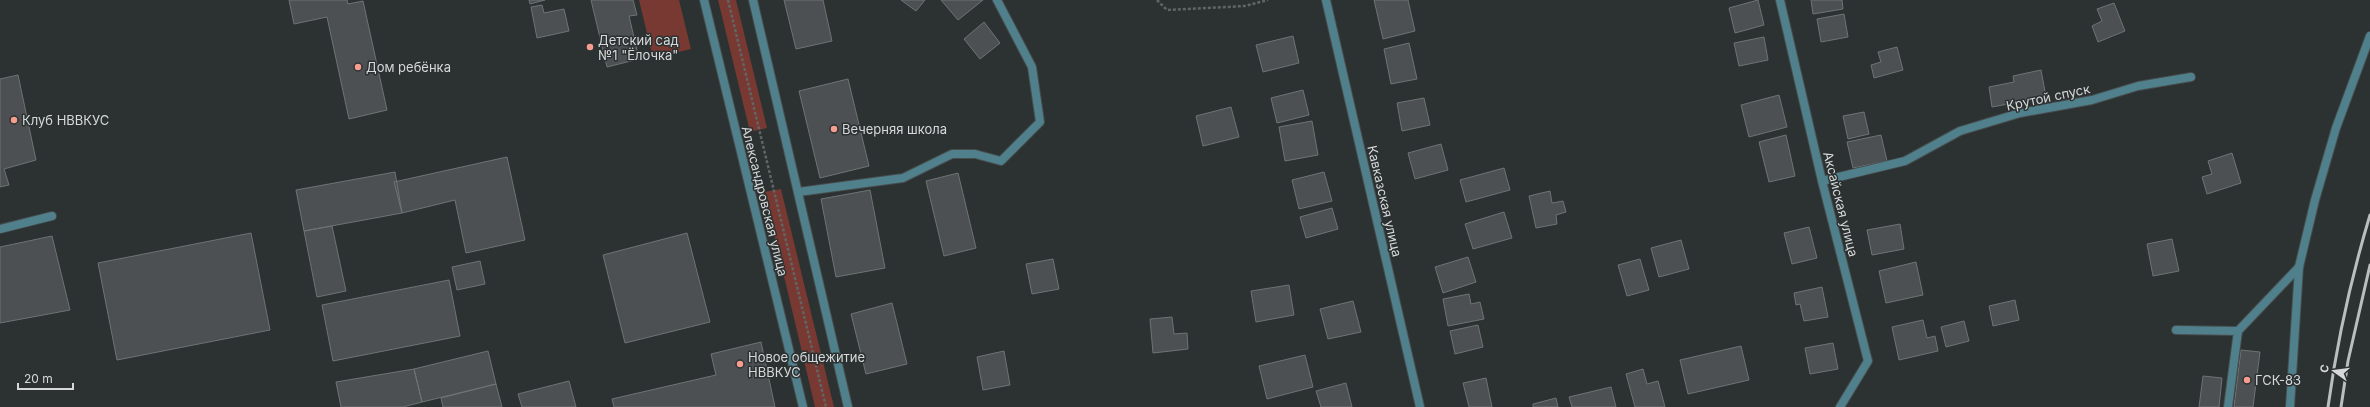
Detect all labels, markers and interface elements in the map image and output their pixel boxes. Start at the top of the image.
place label: Детский сад №1 "Ёлочка" [598,32,679,63]
marker: Детский сад №1 "Ёлочка" [585,42,595,52]
place label: Дом ребёнка [366,59,451,75]
marker: Дом ребёнка [353,62,363,72]
street label: Крутой спуск [2005,80,2091,114]
place label: Клуб НВВКУС [22,112,109,128]
marker: Клуб НВВКУС [9,115,19,125]
place label: Вечерняя школа [842,121,947,137]
street label: Александровская улица [739,124,791,278]
marker: Вечерняя школа [829,124,839,134]
street label: Кавказская улица [1364,144,1406,258]
street label: Аксайская улица [1820,150,1862,258]
place label: Новое общежитие НВВКУС [748,349,865,380]
north arrow [2314,351,2354,391]
marker: Новое общежитие НВВКУС [735,359,745,369]
text: С [2317,363,2332,374]
scale bar [18,365,73,391]
text: 20 m [24,371,53,386]
place label: ГСК-83 [2255,372,2301,388]
marker: ГСК-83 [2242,375,2252,385]

